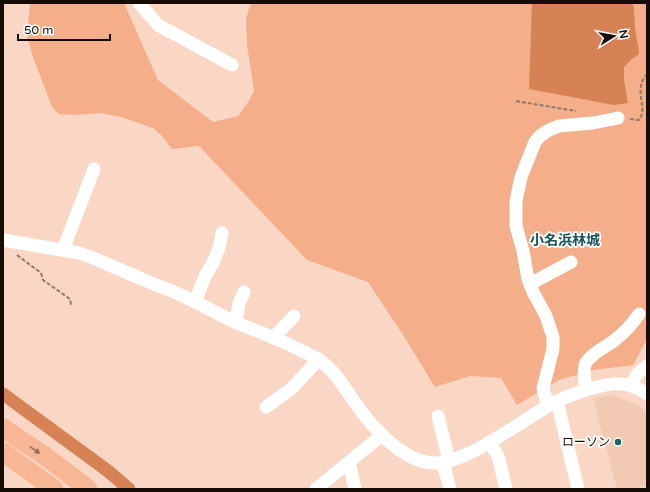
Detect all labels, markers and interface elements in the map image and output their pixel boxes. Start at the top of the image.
scale bar [18,16,110,42]
north arrow [594,16,634,56]
text: 50 m [24,23,53,37]
text: N [616,29,631,40]
district label: 小名浜林城 [530,232,600,249]
place label: ローソン [562,435,610,449]
marker: ローソン [613,437,623,447]
one-way arrow [29,446,41,453]

